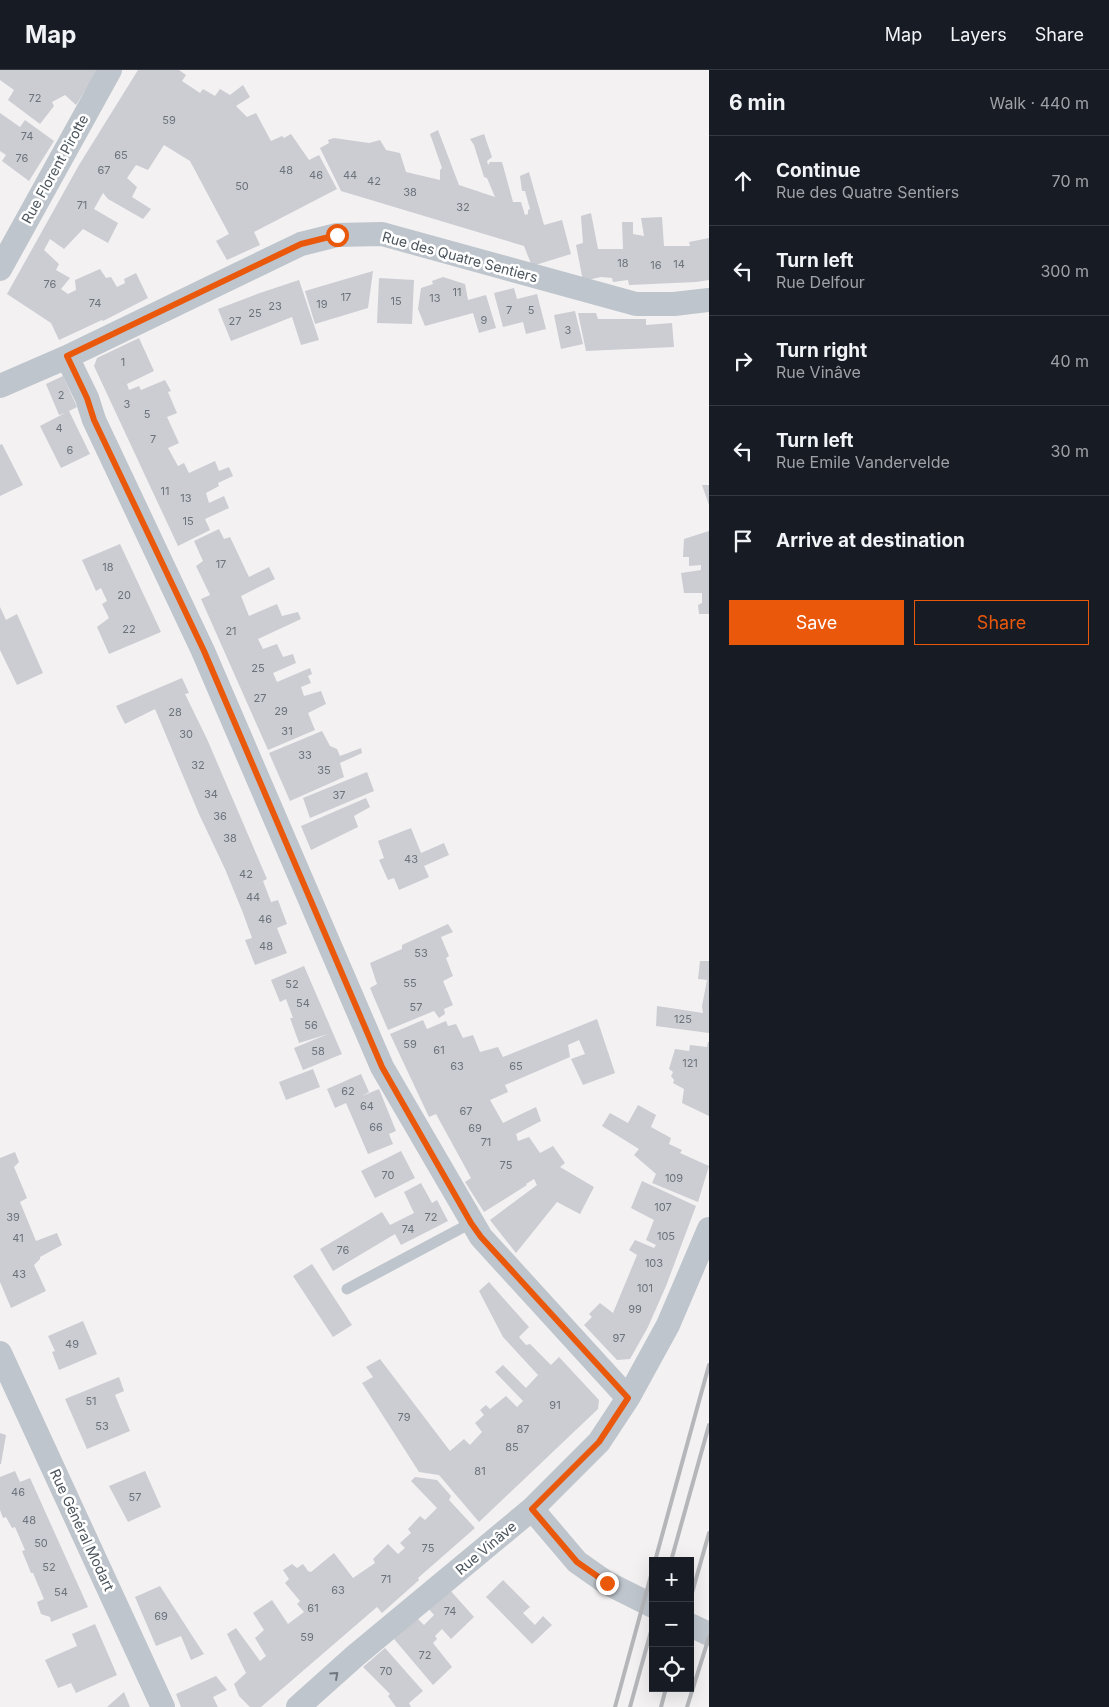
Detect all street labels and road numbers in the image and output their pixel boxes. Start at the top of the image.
street label: Rue Florent Pirotte [18,111,92,226]
street label: Rue des Quatre Sentiers [381,228,540,285]
street label: Rue Général Modart [47,1466,118,1594]
street label: Rue Vinâve [452,1517,520,1578]

